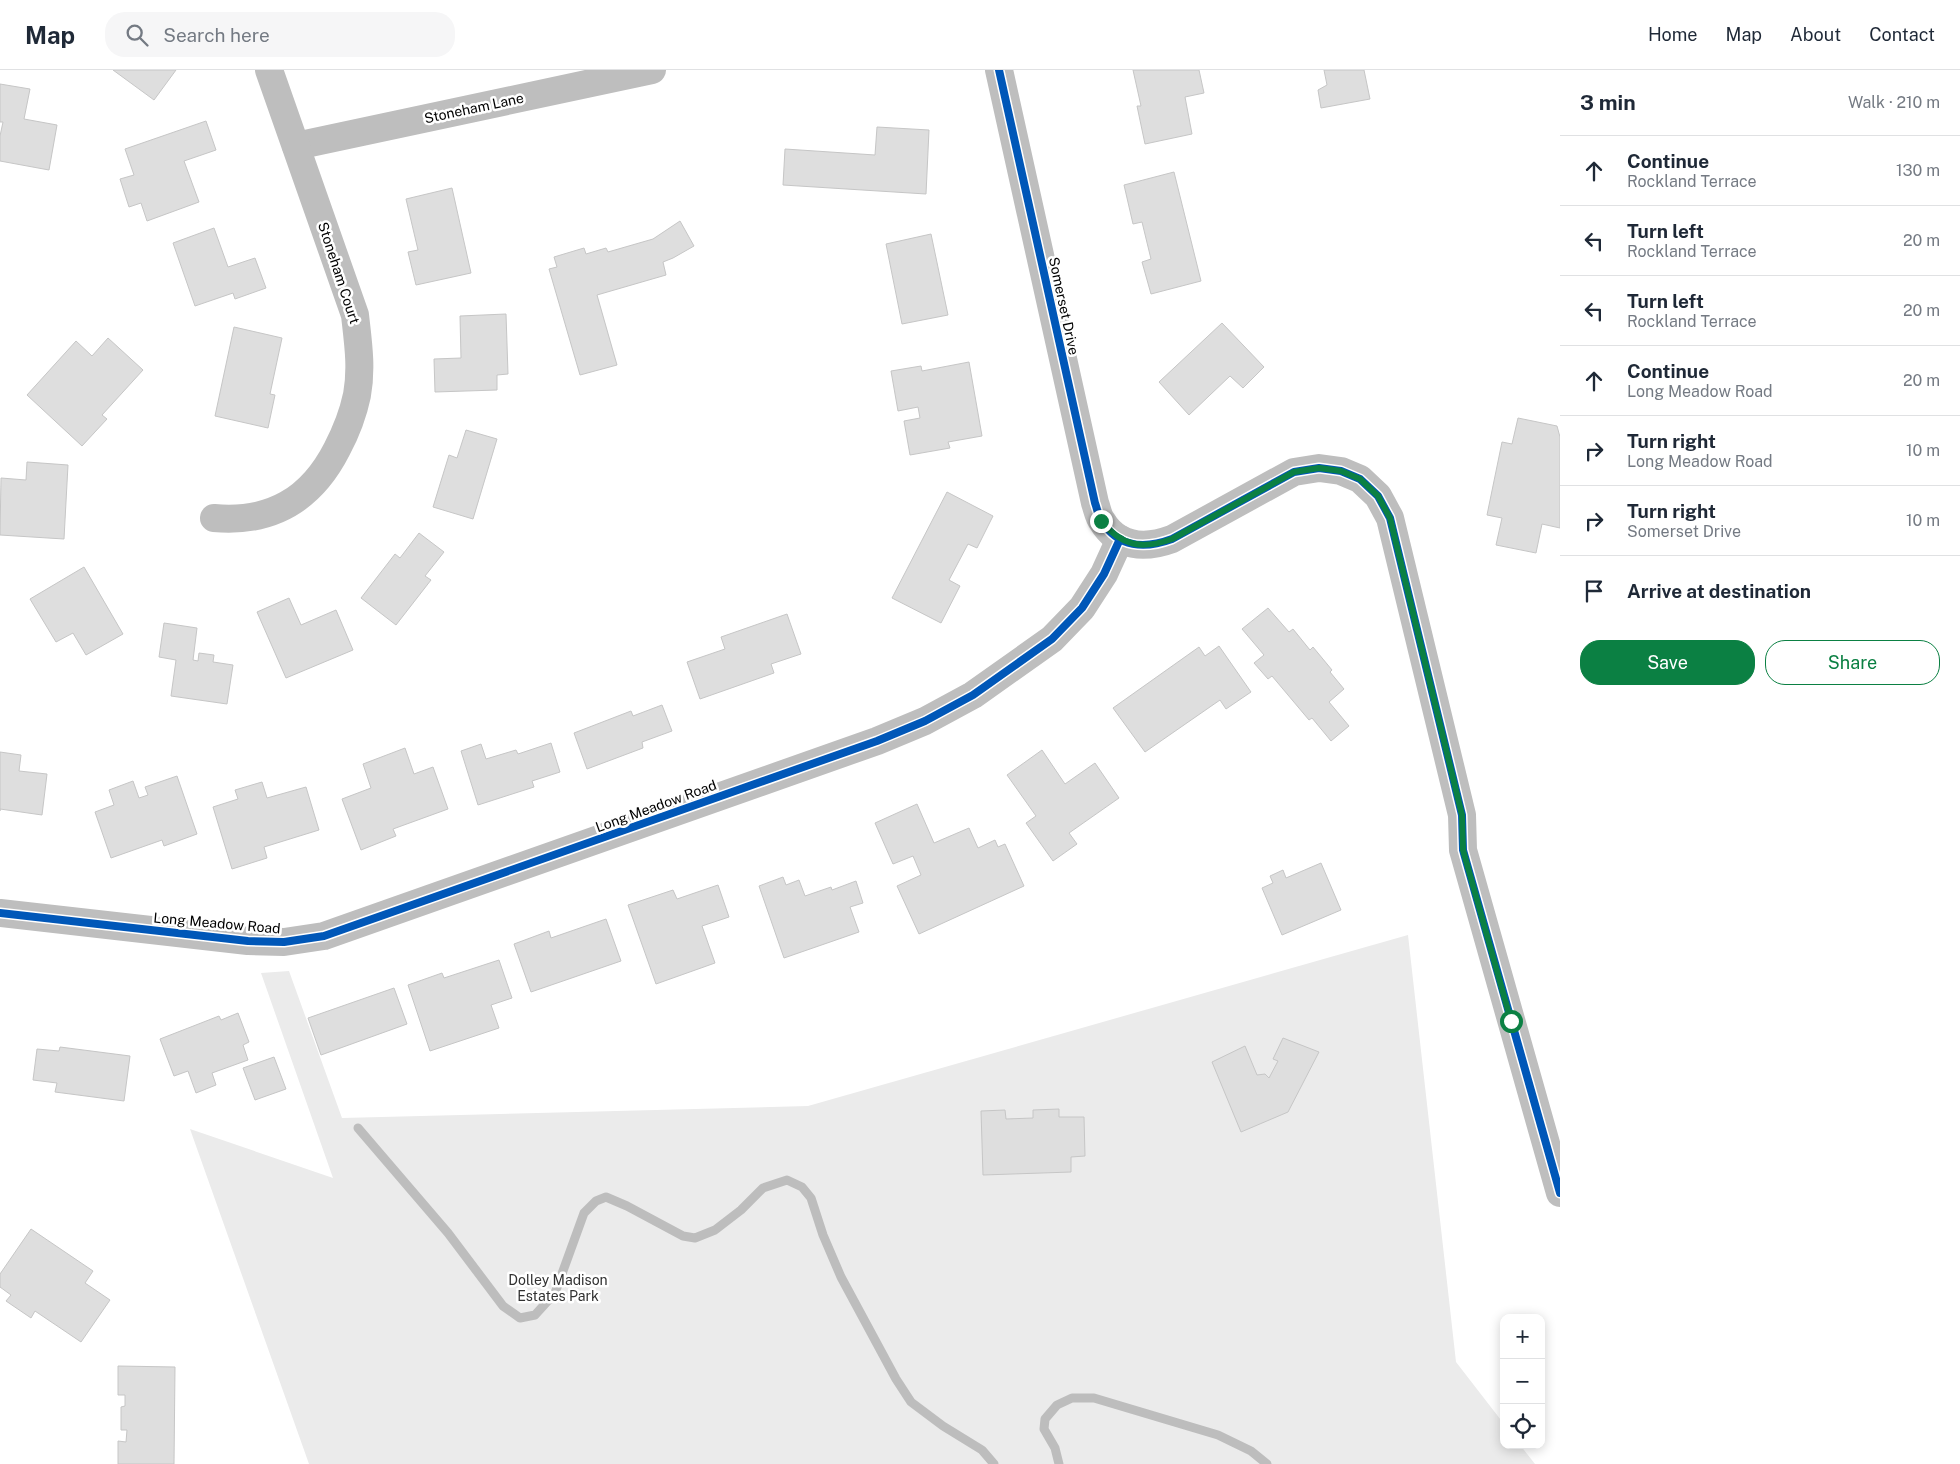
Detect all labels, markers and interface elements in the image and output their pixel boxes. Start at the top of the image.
search box [105,12,455,57]
text: Map [25,21,75,49]
icon: search [123,21,151,49]
text: Search here [163,24,270,46]
text: Home [1648,24,1698,45]
text: Map [1726,24,1762,45]
text: About [1790,24,1841,45]
text: Contact [1869,24,1935,45]
street label: Stoneham Lane [423,90,525,126]
text: 3 min [1580,90,1636,115]
text: Walk · 210 m [1848,93,1940,112]
text: Continue [1627,150,1709,172]
icon: ahead [1580,157,1608,185]
text: 130 m [1896,161,1940,180]
text: Rockland Terrace [1627,172,1757,191]
street label: Stoneham Court [315,220,363,326]
text: Turn left [1627,220,1704,242]
icon: left [1580,227,1608,255]
text: 20 m [1903,231,1940,250]
text: Rockland Terrace [1627,242,1757,261]
street label: Somerset Drive [1046,256,1082,357]
text: Turn left [1627,290,1704,312]
icon: left [1580,297,1608,325]
text: 20 m [1903,301,1940,320]
text: Rockland Terrace [1627,312,1757,331]
text: Continue [1627,360,1709,382]
icon: ahead [1580,367,1608,395]
text: 20 m [1903,371,1940,390]
text: Long Meadow Road [1627,382,1773,401]
text: Turn right [1627,430,1716,452]
icon: right [1580,437,1608,465]
text: 10 m [1906,441,1940,460]
text: Long Meadow Road [1627,452,1773,471]
text: Turn right [1627,500,1716,522]
icon: right [1580,507,1608,535]
route end [1090,510,1113,533]
text: 10 m [1906,511,1940,530]
text: Somerset Drive [1627,522,1741,541]
icon: arrive [1580,577,1608,605]
text: Arrive at destination [1627,580,1811,602]
button: Save [1580,640,1755,685]
button: Share [1765,640,1940,685]
street label: Long Meadow Road [593,777,719,835]
street label: Long Meadow Road [153,909,281,937]
route start [1500,1010,1523,1033]
park label: Dolley Madison Estates Park [508,1272,608,1304]
map controls [1500,1314,1545,1449]
button: + [1500,1314,1545,1359]
button: − [1500,1359,1545,1404]
button: locate [1500,1404,1545,1449]

